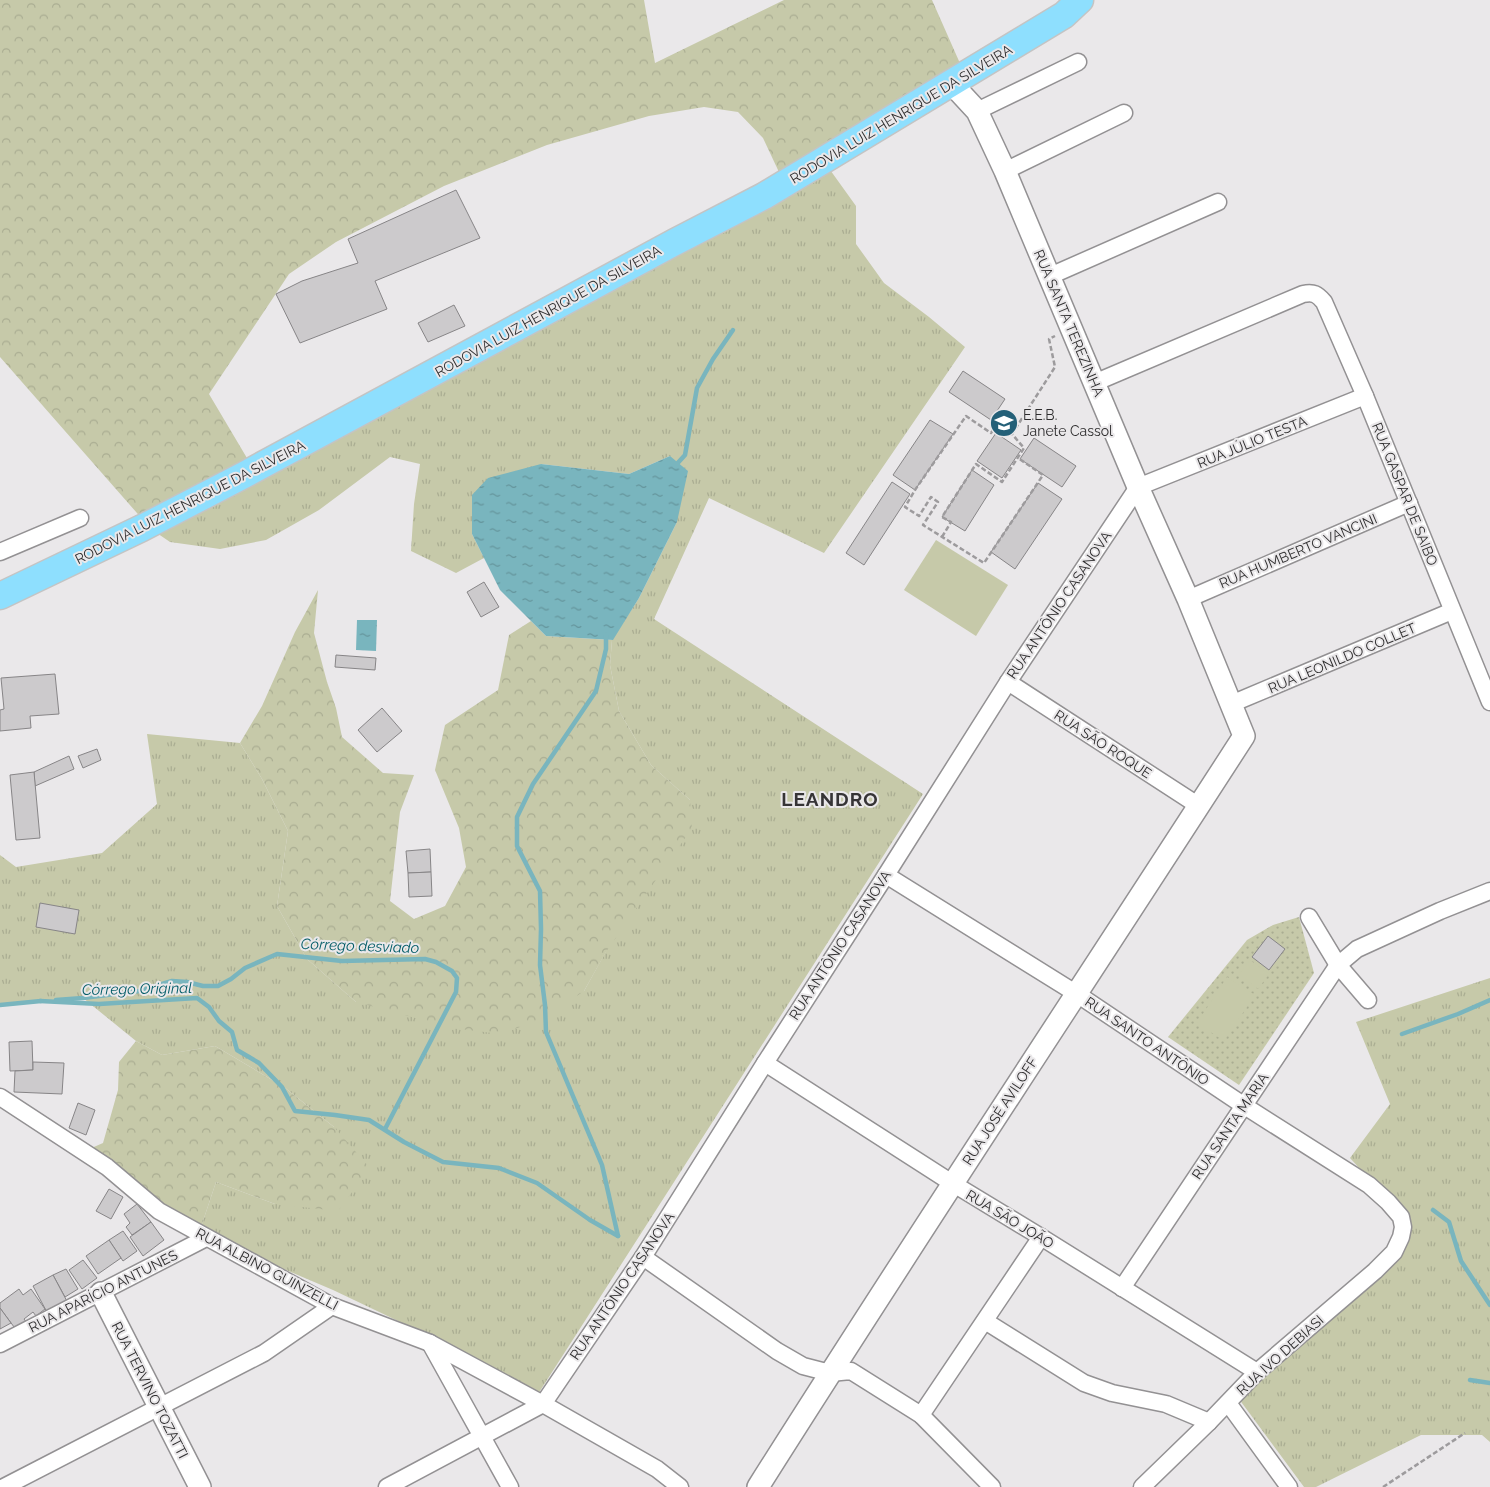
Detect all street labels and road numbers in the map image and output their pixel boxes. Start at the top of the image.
street label: RODOVIA LUIZ HENRIQUE DA SILVEIRA [787,41,1015,187]
street label: RODOVIA LUIZ HENRIQUE DA SILVEIRA [432,242,664,380]
street label: RUA SANTA TEREZINHA [1031,247,1107,399]
street label: RUA JÚLIO TESTA [1195,412,1310,471]
street label: RUA GASPAR DE SAIBO [1369,420,1441,568]
street label: RODOVIA LUIZ HENRIQUE DA SILVEIRA [72,437,308,567]
street label: RUA HUMBERTO VANCINI [1217,510,1379,592]
street label: RUA ANTÔNIO CASANOVA [1003,527,1115,682]
street label: RUA LEONILDO COLLET [1266,619,1419,696]
street label: RUA SÃO ROQUE [1051,706,1155,781]
street label: RUA ANTÔNIO CASANOVA [785,866,895,1023]
street label: RUA SANTO ANTÔNIO [1082,993,1213,1088]
street label: RUA JOSÉ AVILOFF [958,1054,1041,1168]
street label: RUA SANTA MARIA [1189,1069,1272,1182]
street label: RUA SÃO JOÃO [963,1186,1057,1251]
street label: RUA ANTÔNIO CASANOVA [566,1208,678,1363]
street label: RUA ALBINO GUINZELLI [193,1225,341,1313]
street label: RUA APARÍCIO ANTUNES [25,1245,181,1336]
street label: RUA IVO DEBIASI [1233,1312,1327,1398]
street label: RUA TERVINO TOZATTI [109,1319,191,1461]

